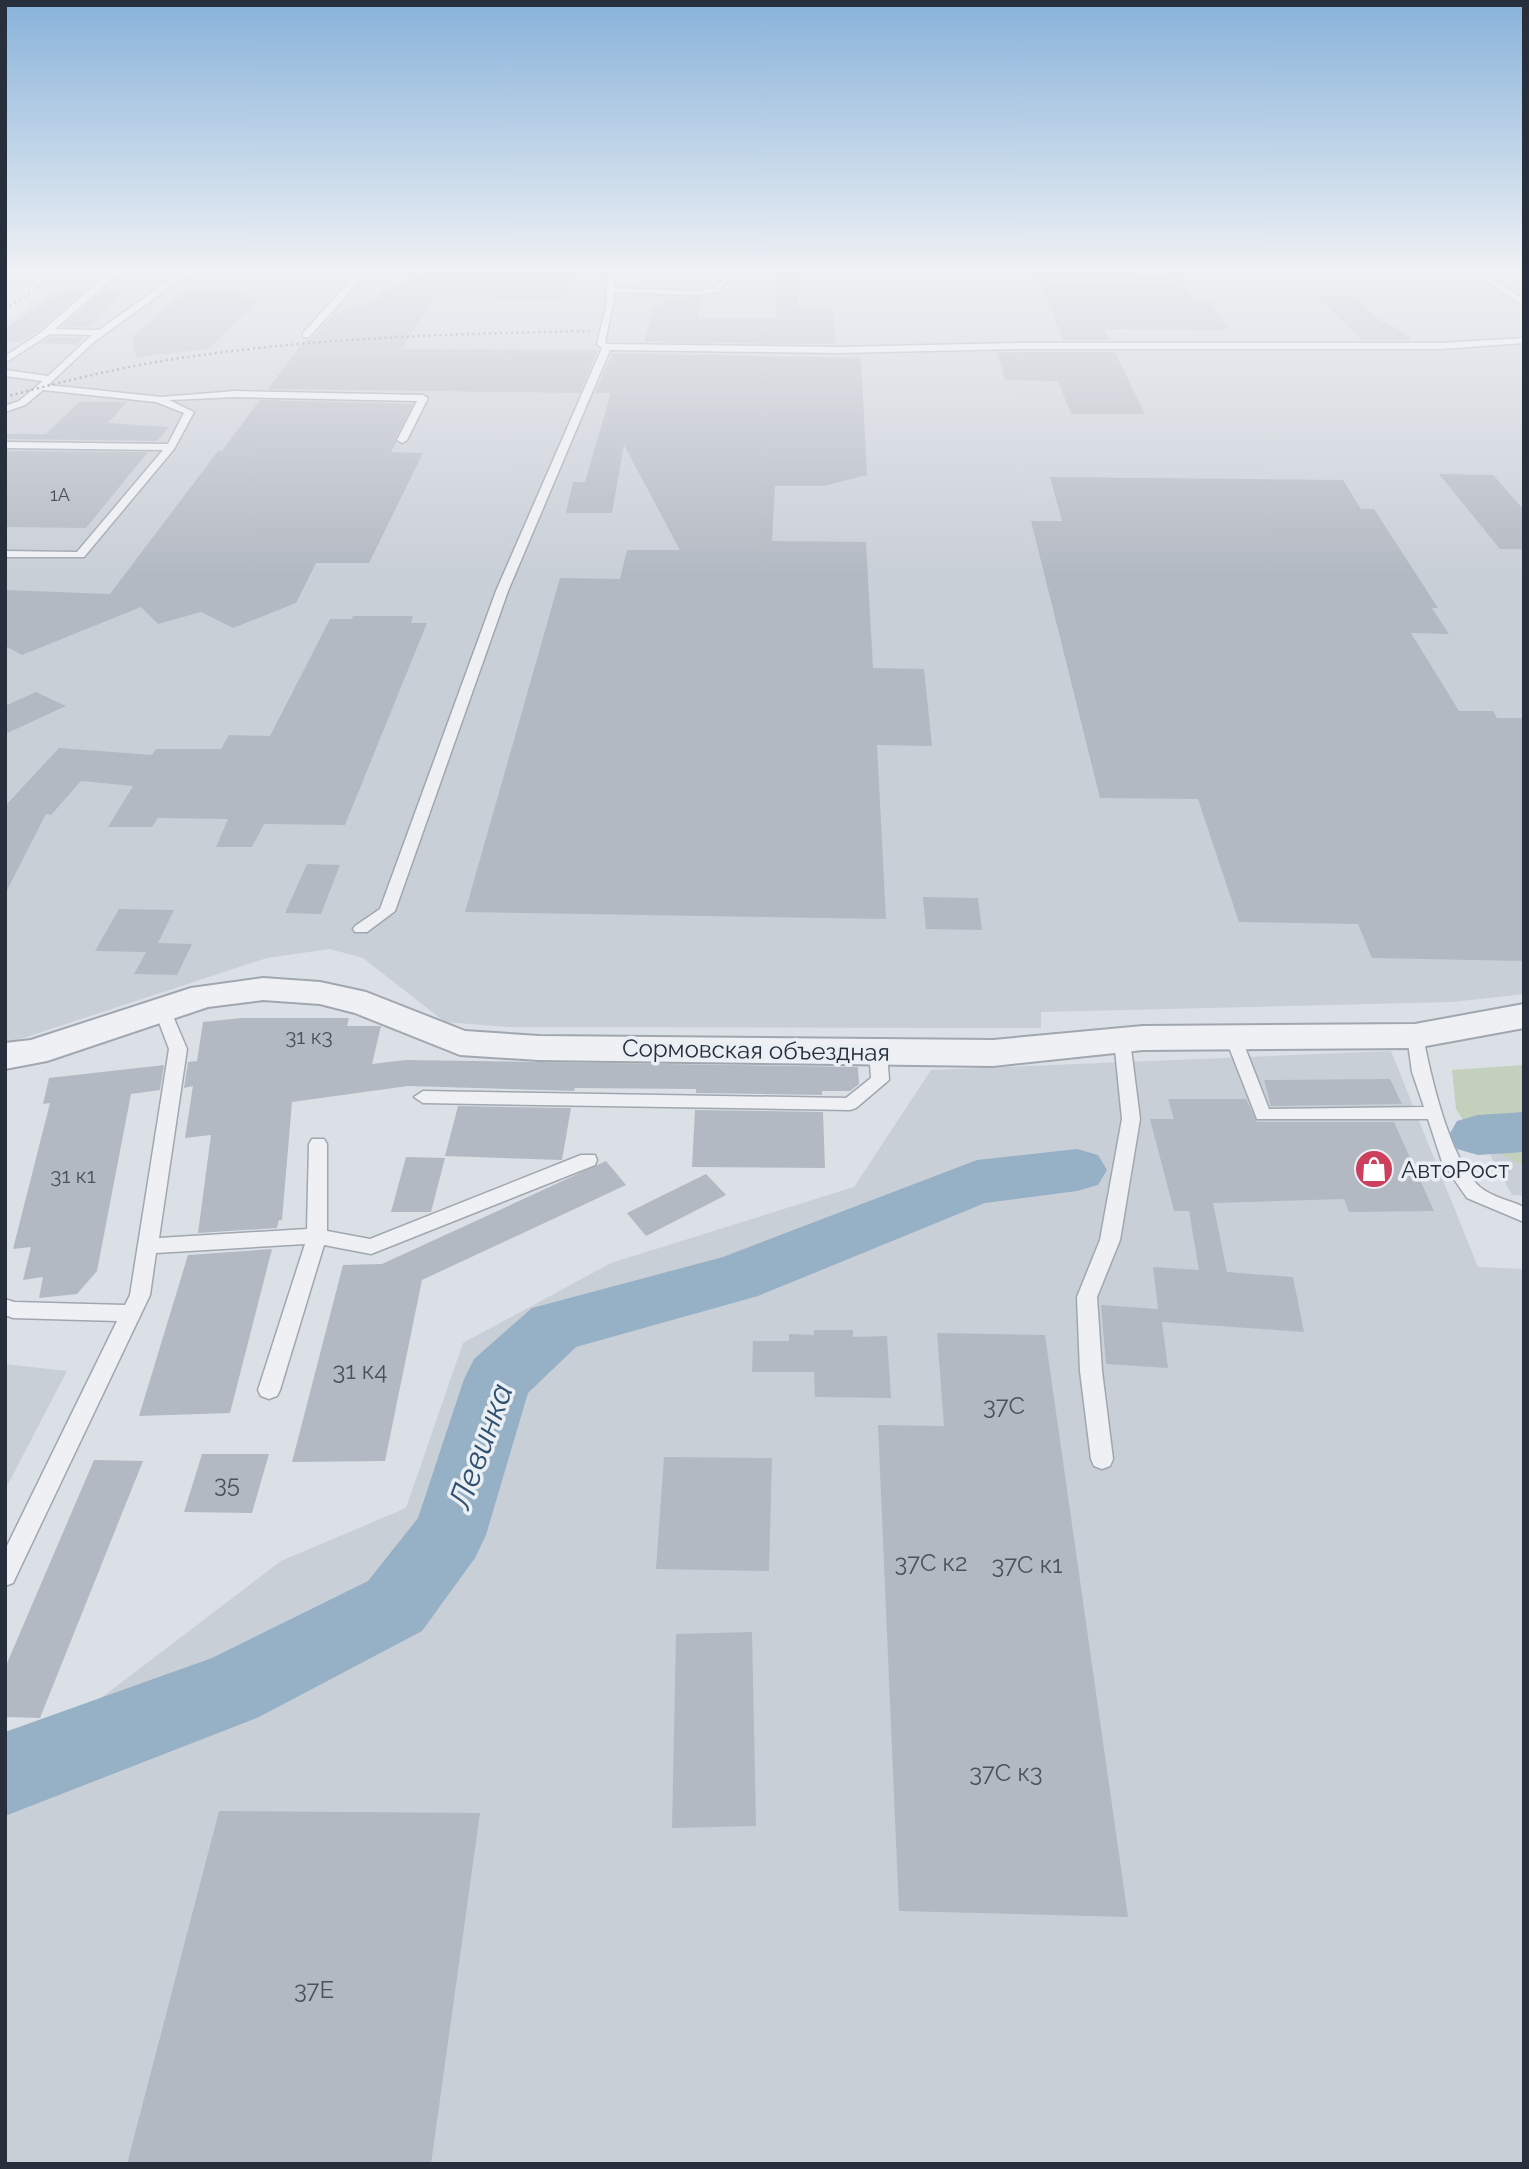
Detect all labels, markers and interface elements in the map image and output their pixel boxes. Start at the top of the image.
house number: 1А [50,484,70,505]
house number: 31 к3 [285,1024,333,1049]
street label: Сормовская объездная [622,1033,890,1067]
shop icon: АвтоРост [1353,1148,1395,1190]
place label: АвтоРост [1401,1155,1510,1184]
house number: 31 к1 [50,1163,96,1188]
house number: 31 к4 [333,1356,387,1385]
water label: Левинка [440,1378,520,1515]
house number: 37С [983,1391,1025,1420]
house number: 35 [214,1469,240,1498]
house number: 37С к2 [894,1548,968,1577]
house number: 37С к1 [992,1550,1062,1579]
house number: 37С к3 [969,1758,1043,1787]
house number: 37Е [294,1975,334,2004]

